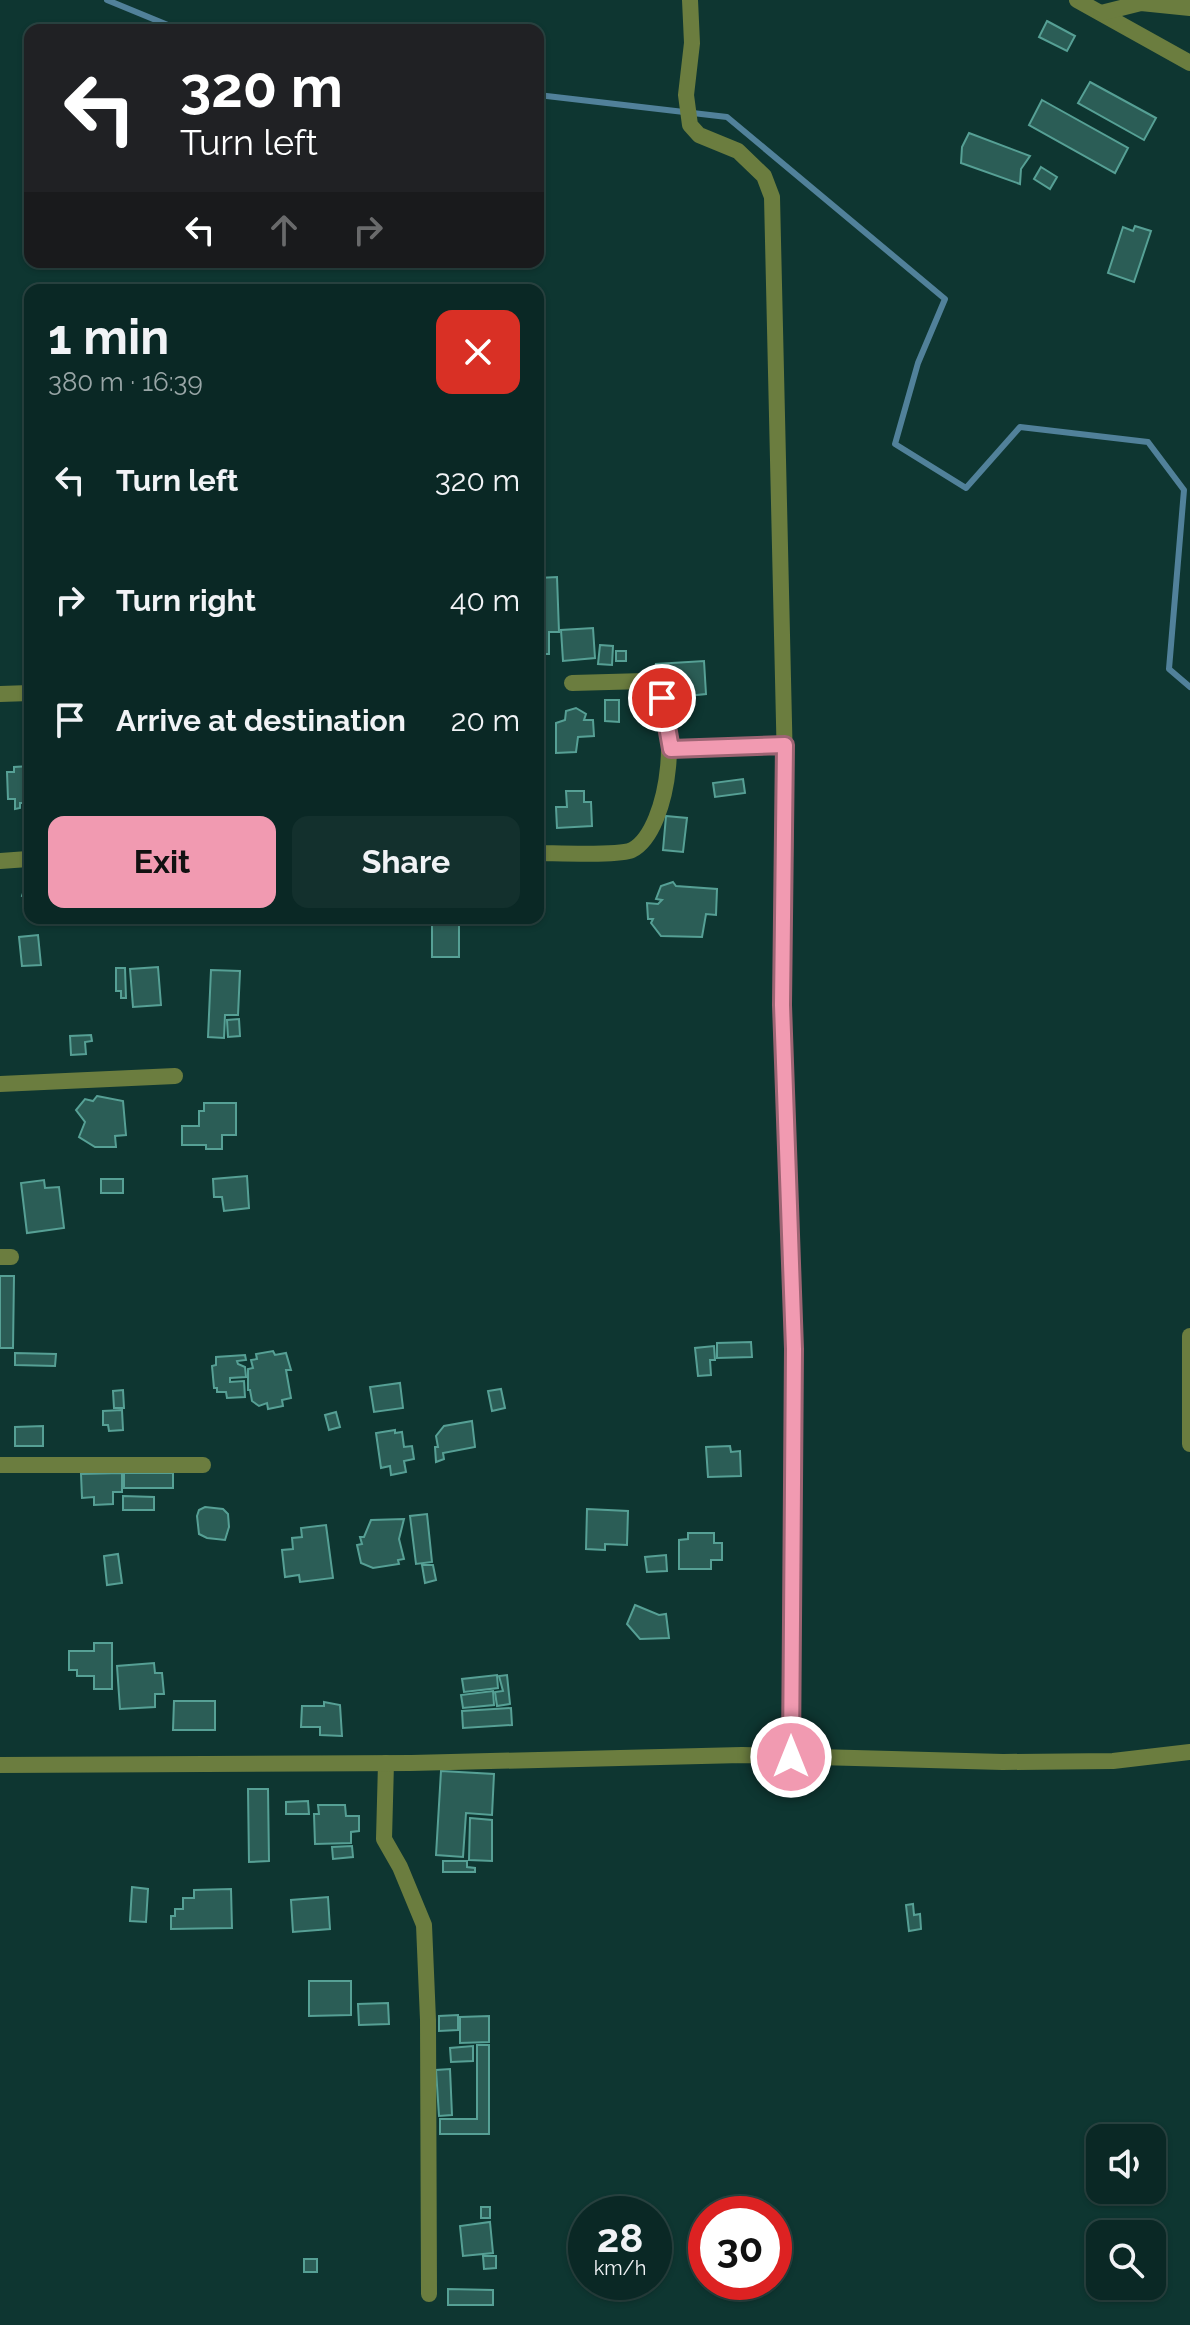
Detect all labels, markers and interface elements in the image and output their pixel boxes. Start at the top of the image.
text: 320 m [180,54,343,120]
icon: left [48,56,152,160]
text: Turn left [180,121,318,163]
icon: left [178,208,222,252]
icon: ahead [262,208,306,252]
icon: right [346,208,390,252]
text: 1 min [48,309,169,365]
button: close [436,310,520,394]
text: 380 m · 16:39 [48,367,203,397]
icon: left [48,458,92,502]
text: Turn left [116,463,238,498]
text: 320 m [435,463,520,498]
icon: right [48,578,92,622]
text: Turn right [116,583,256,618]
text: 40 m [450,583,520,618]
pin [628,664,696,732]
icon: arrive [640,676,684,720]
icon: arrive [48,698,92,742]
text: Arrive at destination [116,703,406,738]
text: 20 m [451,703,520,738]
button: Exit [48,816,276,908]
button: Share [292,816,520,908]
position arrow [749,1715,833,1799]
map controls [1086,2124,1166,2300]
button: sound [1086,2124,1166,2204]
speed limit sign: 30 [688,2196,792,2300]
text: 28 [597,2214,643,2261]
button: search [1086,2220,1166,2300]
text: km/h [594,2256,646,2280]

